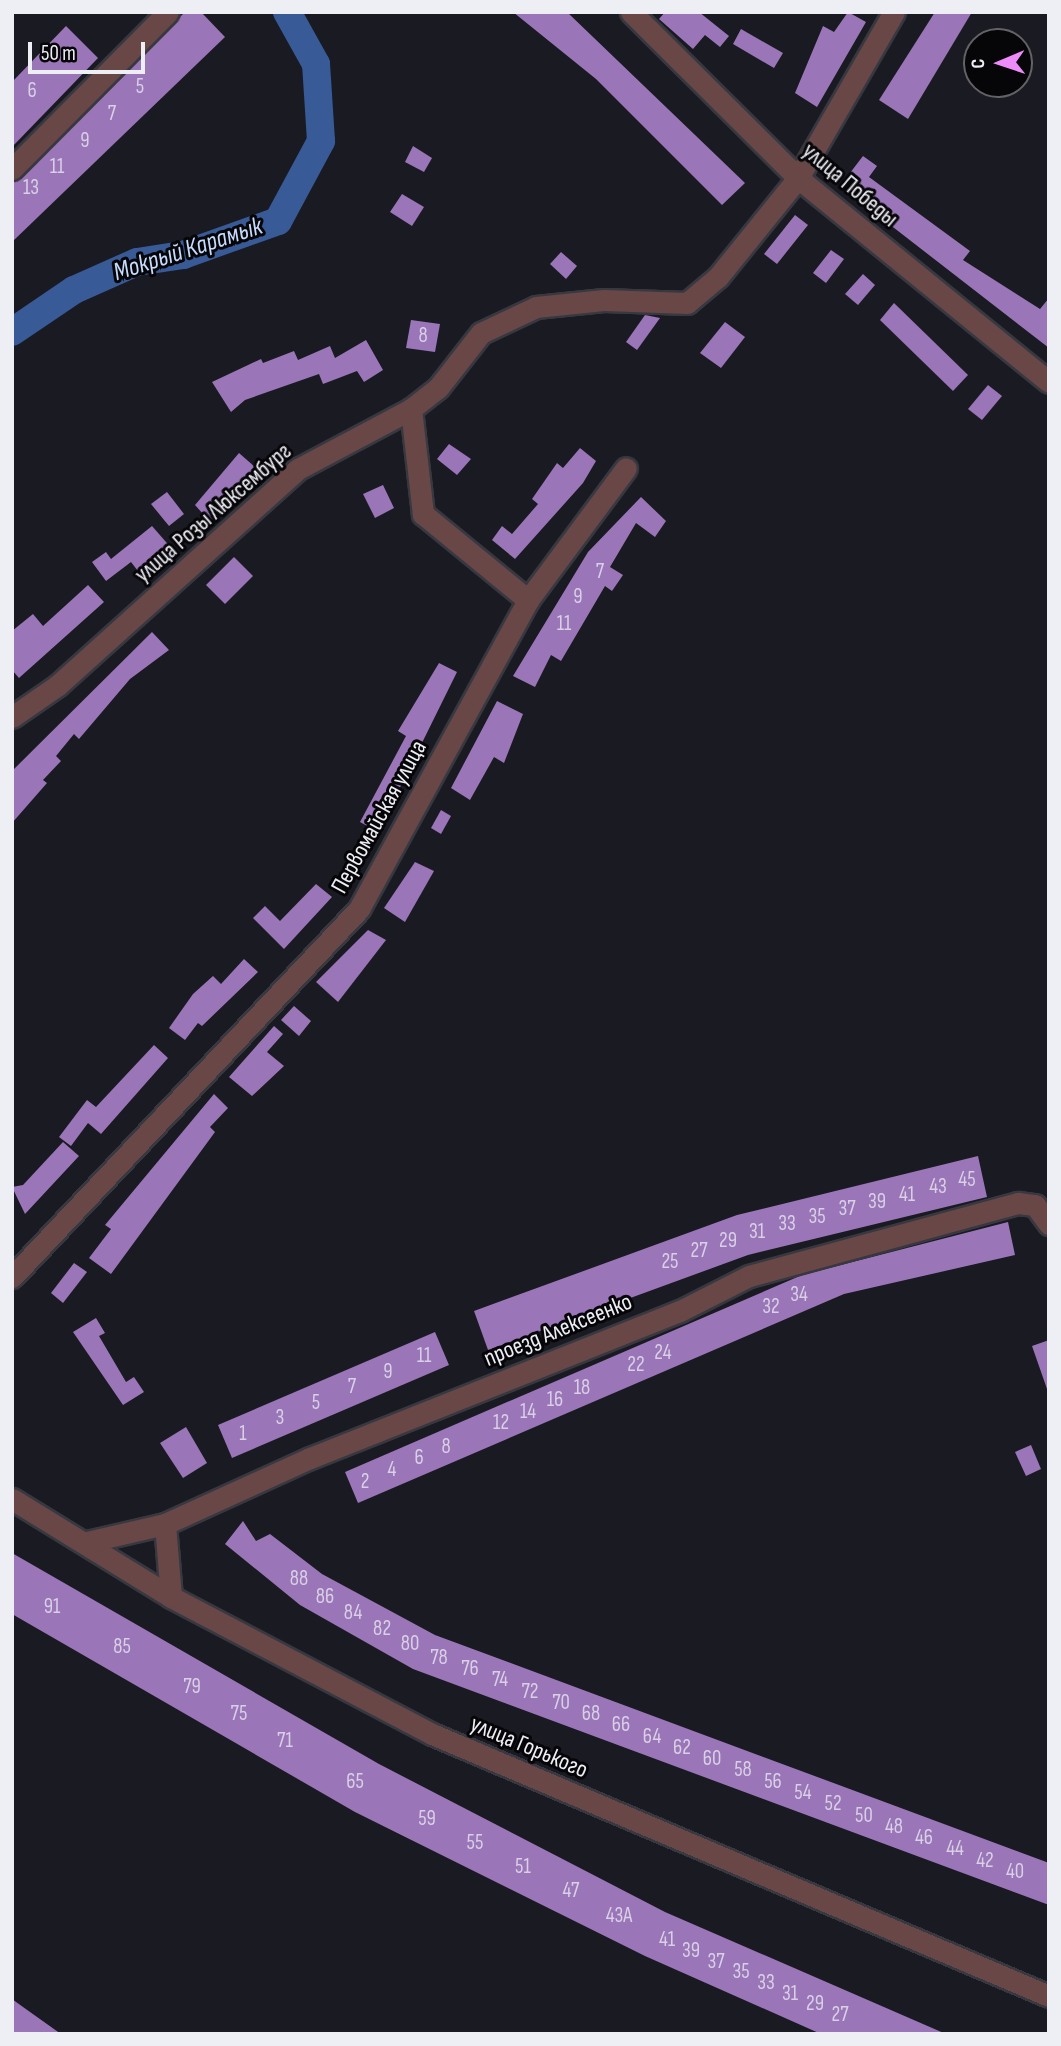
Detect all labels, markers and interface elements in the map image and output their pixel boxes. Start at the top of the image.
scale bar [32,28,149,72]
north arrow [963,28,1033,98]
text: 50 m [41,41,76,66]
text: С [967,58,990,69]
house number: 5 [136,74,144,100]
house number: 6 [27,78,37,104]
house number: 7 [108,101,116,127]
house number: 9 [80,128,90,154]
street label: улица Победы [796,137,904,233]
house number: 11 [50,154,64,180]
house number: 13 [23,175,39,201]
water label: Мокрый Карамык [110,211,266,289]
house number: 8 [418,323,428,349]
street label: улица Розы Люксембург [129,437,297,589]
house number: 7 [596,559,604,585]
house number: 9 [573,584,583,610]
house number: 11 [557,611,571,637]
street label: Первомайская улица [325,735,433,899]
house number: 45 [958,1167,976,1193]
house number: 43 [929,1174,947,1200]
house number: 41 [899,1182,915,1208]
house number: 39 [868,1189,886,1215]
house number: 37 [838,1196,856,1222]
house number: 35 [808,1204,826,1230]
house number: 33 [778,1211,796,1237]
house number: 31 [749,1219,765,1245]
house number: 29 [719,1228,737,1254]
house number: 27 [690,1238,708,1264]
house number: 25 [661,1249,679,1275]
house number: 34 [790,1282,808,1308]
street label: проезд Алексеенко [480,1287,636,1373]
house number: 32 [762,1294,780,1320]
house number: 24 [654,1340,672,1366]
house number: 11 [417,1343,431,1369]
house number: 22 [627,1352,645,1378]
house number: 9 [383,1359,393,1385]
house number: 7 [348,1374,356,1400]
house number: 18 [574,1375,590,1401]
house number: 16 [547,1387,563,1413]
house number: 5 [312,1390,320,1416]
house number: 14 [520,1399,536,1425]
house number: 3 [276,1405,284,1431]
house number: 12 [493,1410,509,1436]
house number: 1 [239,1421,247,1447]
house number: 8 [441,1434,451,1460]
house number: 6 [414,1445,424,1471]
house number: 4 [388,1457,396,1483]
house number: 2 [361,1469,369,1495]
house number: 88 [290,1566,308,1592]
house number: 86 [316,1584,334,1610]
house number: 91 [44,1594,60,1620]
house number: 84 [344,1600,362,1626]
house number: 82 [373,1616,391,1642]
house number: 80 [401,1631,419,1657]
house number: 85 [113,1634,131,1660]
house number: 78 [430,1645,448,1671]
house number: 76 [461,1656,479,1682]
house number: 74 [492,1667,508,1693]
house number: 79 [183,1674,201,1700]
house number: 72 [521,1679,539,1705]
house number: 70 [552,1690,570,1716]
house number: 75 [231,1701,247,1727]
house number: 68 [582,1701,600,1727]
street label: улица Горького [466,1709,592,1785]
house number: 66 [612,1712,630,1738]
house number: 64 [643,1724,661,1750]
house number: 71 [277,1728,293,1754]
house number: 62 [673,1735,691,1761]
house number: 60 [703,1746,721,1772]
house number: 58 [734,1757,752,1783]
house number: 65 [346,1769,364,1795]
house number: 56 [764,1769,782,1795]
house number: 54 [794,1780,812,1806]
house number: 52 [824,1791,842,1817]
house number: 50 [855,1803,873,1829]
house number: 59 [418,1806,436,1832]
house number: 48 [885,1814,903,1840]
house number: 46 [915,1825,933,1851]
house number: 55 [467,1830,483,1856]
house number: 44 [946,1836,964,1862]
house number: 42 [976,1848,994,1874]
house number: 51 [515,1854,531,1880]
house number: 40 [1006,1859,1024,1885]
house number: 47 [562,1878,580,1904]
house number: 43А [606,1903,632,1929]
house number: 41 [659,1927,675,1953]
house number: 39 [682,1938,700,1964]
house number: 37 [707,1949,725,1975]
house number: 35 [732,1959,750,1985]
house number: 33 [757,1970,775,1996]
house number: 31 [782,1981,798,2007]
house number: 29 [806,1991,824,2017]
house number: 27 [831,2002,849,2028]

